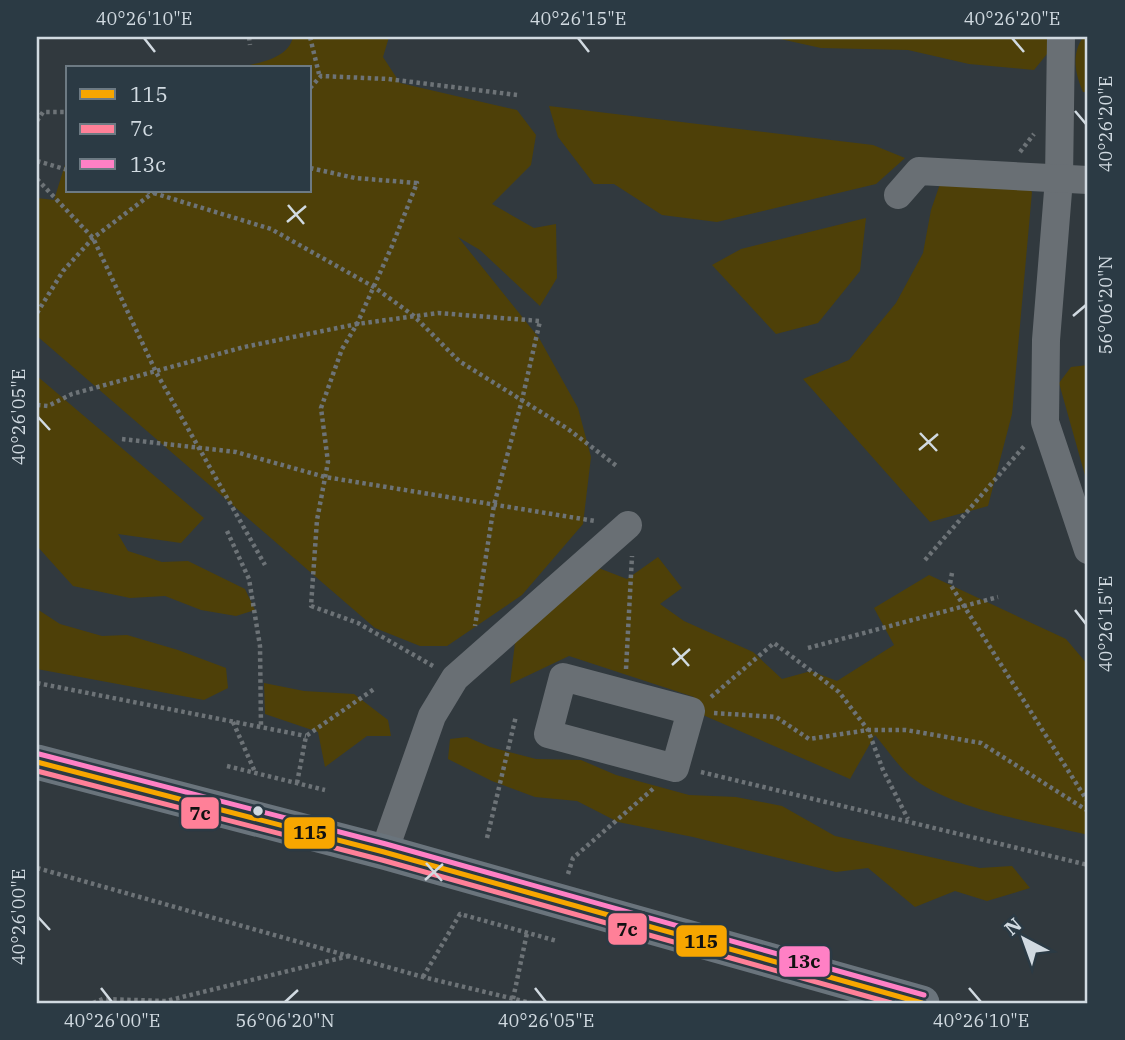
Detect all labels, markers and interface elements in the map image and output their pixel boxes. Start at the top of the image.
text: 40°26'10"E [96,7,192,30]
text: 40°26'15"E [530,7,626,30]
text: 40°26'20"E [964,7,1060,30]
legend [66,66,312,192]
text: 40°26'20"E [1094,76,1117,172]
text: 115 [130,80,168,108]
text: 7с [130,114,153,142]
text: 13с [130,150,166,178]
text: 56°06'20"N [1094,256,1117,355]
text: 40°26'05"E [7,369,30,465]
text: 40°26'15"E [1094,576,1117,672]
line badge: 7с [180,796,220,830]
text: 7с [189,801,211,825]
unlabelled marker [251,804,265,818]
line badge: 115 [283,816,336,850]
text: 115 [293,820,327,844]
text: 40°26'00"E [7,869,30,965]
north arrow [988,904,1058,974]
line badge: 7с [607,912,648,946]
text: N [999,912,1026,940]
text: 7с [616,917,638,941]
line badge: 115 [675,924,728,958]
text: 115 [684,929,718,953]
line badge: 13с [778,945,831,978]
text: 13с [788,949,820,973]
text: 40°26'00"E [64,1009,160,1032]
text: 56°06'20"N [236,1009,335,1032]
text: 40°26'05"E [498,1009,594,1032]
text: 40°26'10"E [933,1009,1029,1032]

